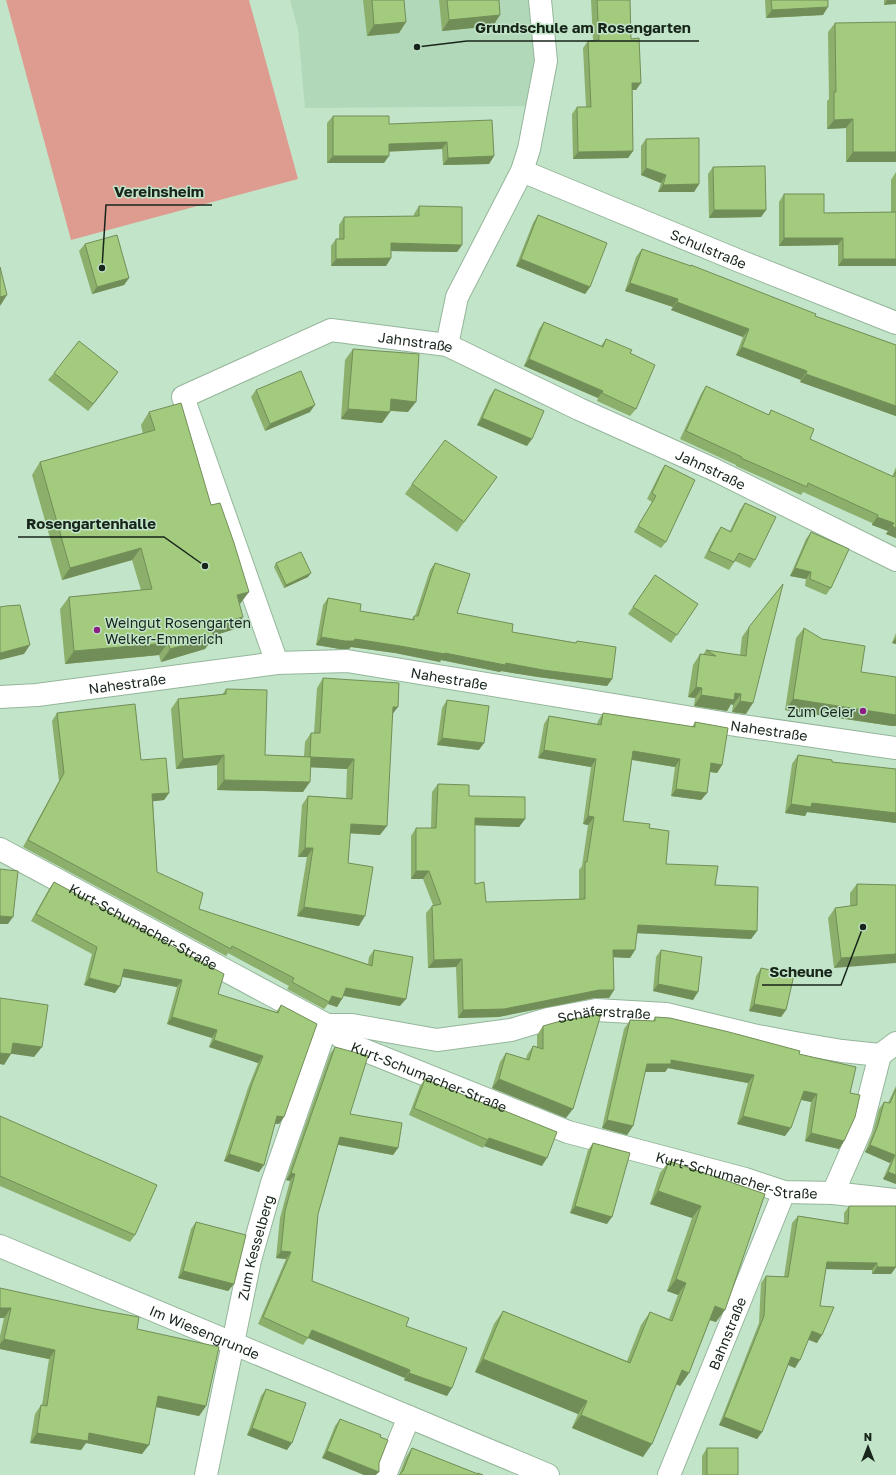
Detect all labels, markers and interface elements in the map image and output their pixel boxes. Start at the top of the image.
callout: Grundschule am Rosengarten [467,14,699,41]
text: Grundschule am Rosengarten [475,18,691,36]
callout: Vereinsheim [106,178,212,205]
text: Vereinsheim [114,182,204,200]
street label: Schulstraße [668,225,749,271]
street label: Jahnstraße [377,328,456,355]
street label: Jahnstraße [673,445,749,493]
callout: Rosengartenhalle [18,510,164,537]
text: Rosengartenhalle [26,514,156,532]
place label: Weingut Rosengarten Welker-Emmerich [105,614,251,647]
marker: Weingut Rosengarten Welker-Emmerich [92,625,102,635]
street label: Nahestraße [410,663,489,693]
street label: Nahestraße [87,669,167,697]
place label: Zum Geier [787,703,856,720]
marker: Zum Geier [858,706,868,716]
street label: Nahestraße [729,716,809,744]
street label: Kurt-Schumacher-Straße [66,879,221,973]
callout: Scheune [762,958,841,985]
text: Scheune [769,962,833,980]
street label: Schäferstraße [556,1001,651,1026]
street label: Kurt-Schumacher-Straße [349,1037,510,1115]
street label: Kurt-Schumacher-Straße [654,1147,818,1201]
street label: Zum Kesselberg [234,1193,277,1301]
street label: Bahnstraße [704,1294,749,1372]
street label: Im Wiesengrunde [147,1301,262,1362]
north arrow [848,1427,888,1467]
text: N [864,1430,872,1443]

